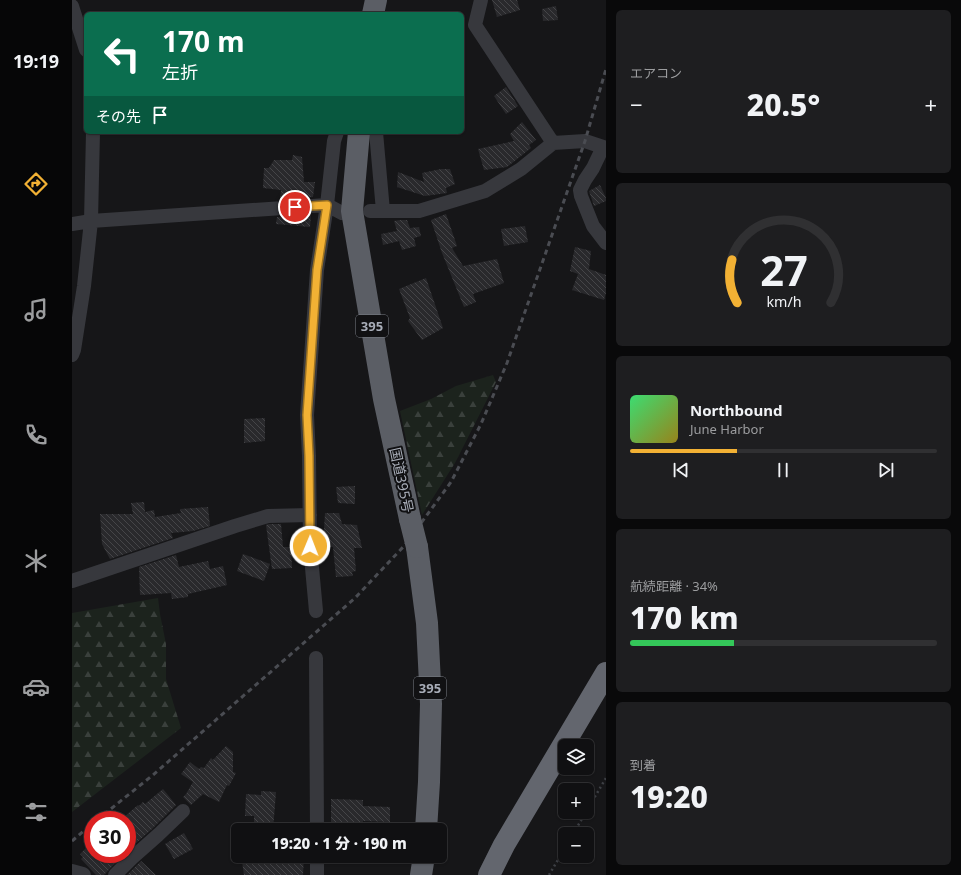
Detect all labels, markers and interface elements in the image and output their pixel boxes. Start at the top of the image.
text: 170 m [162,22,245,60]
icon: left [96,28,148,80]
text: 19:19 [13,49,59,73]
text: 左折 [162,60,198,84]
text: エアコン [630,64,682,82]
text: 20.5° [747,84,820,125]
text: − [630,89,643,119]
text: + [924,89,937,119]
icon: arrive [149,104,171,126]
text: その先 [96,106,141,126]
icon: directions [22,170,50,198]
pin [278,190,312,224]
icon: arrive [284,196,306,218]
text: 27 [760,241,807,297]
text: km/h [766,291,801,310]
icon: music [22,296,50,324]
road number: 395 [356,315,388,337]
text: Northbound [690,400,782,420]
text: June Harbor [690,420,764,438]
icon: phone [22,421,50,449]
street label: 国道395号 [386,446,418,514]
icon: previous [670,459,692,481]
icon: pause [772,459,794,481]
icon: next [875,459,897,481]
position arrow [289,525,331,567]
icon: climate [22,547,50,575]
text: 航続距離 · 34% [630,577,718,595]
text: 170 km [630,597,739,638]
icon: car [22,673,50,701]
road number: 395 [414,677,446,699]
map controls [558,739,594,863]
button: layers [558,739,594,775]
text: 到着 [630,756,656,774]
text: 19:20 [630,776,708,817]
button: + [558,783,594,819]
icon: filters [22,798,50,826]
speed limit sign: 30 [84,811,136,863]
button: − [558,827,594,863]
text: 19:20 · 1 分 · 190 m [271,833,407,853]

